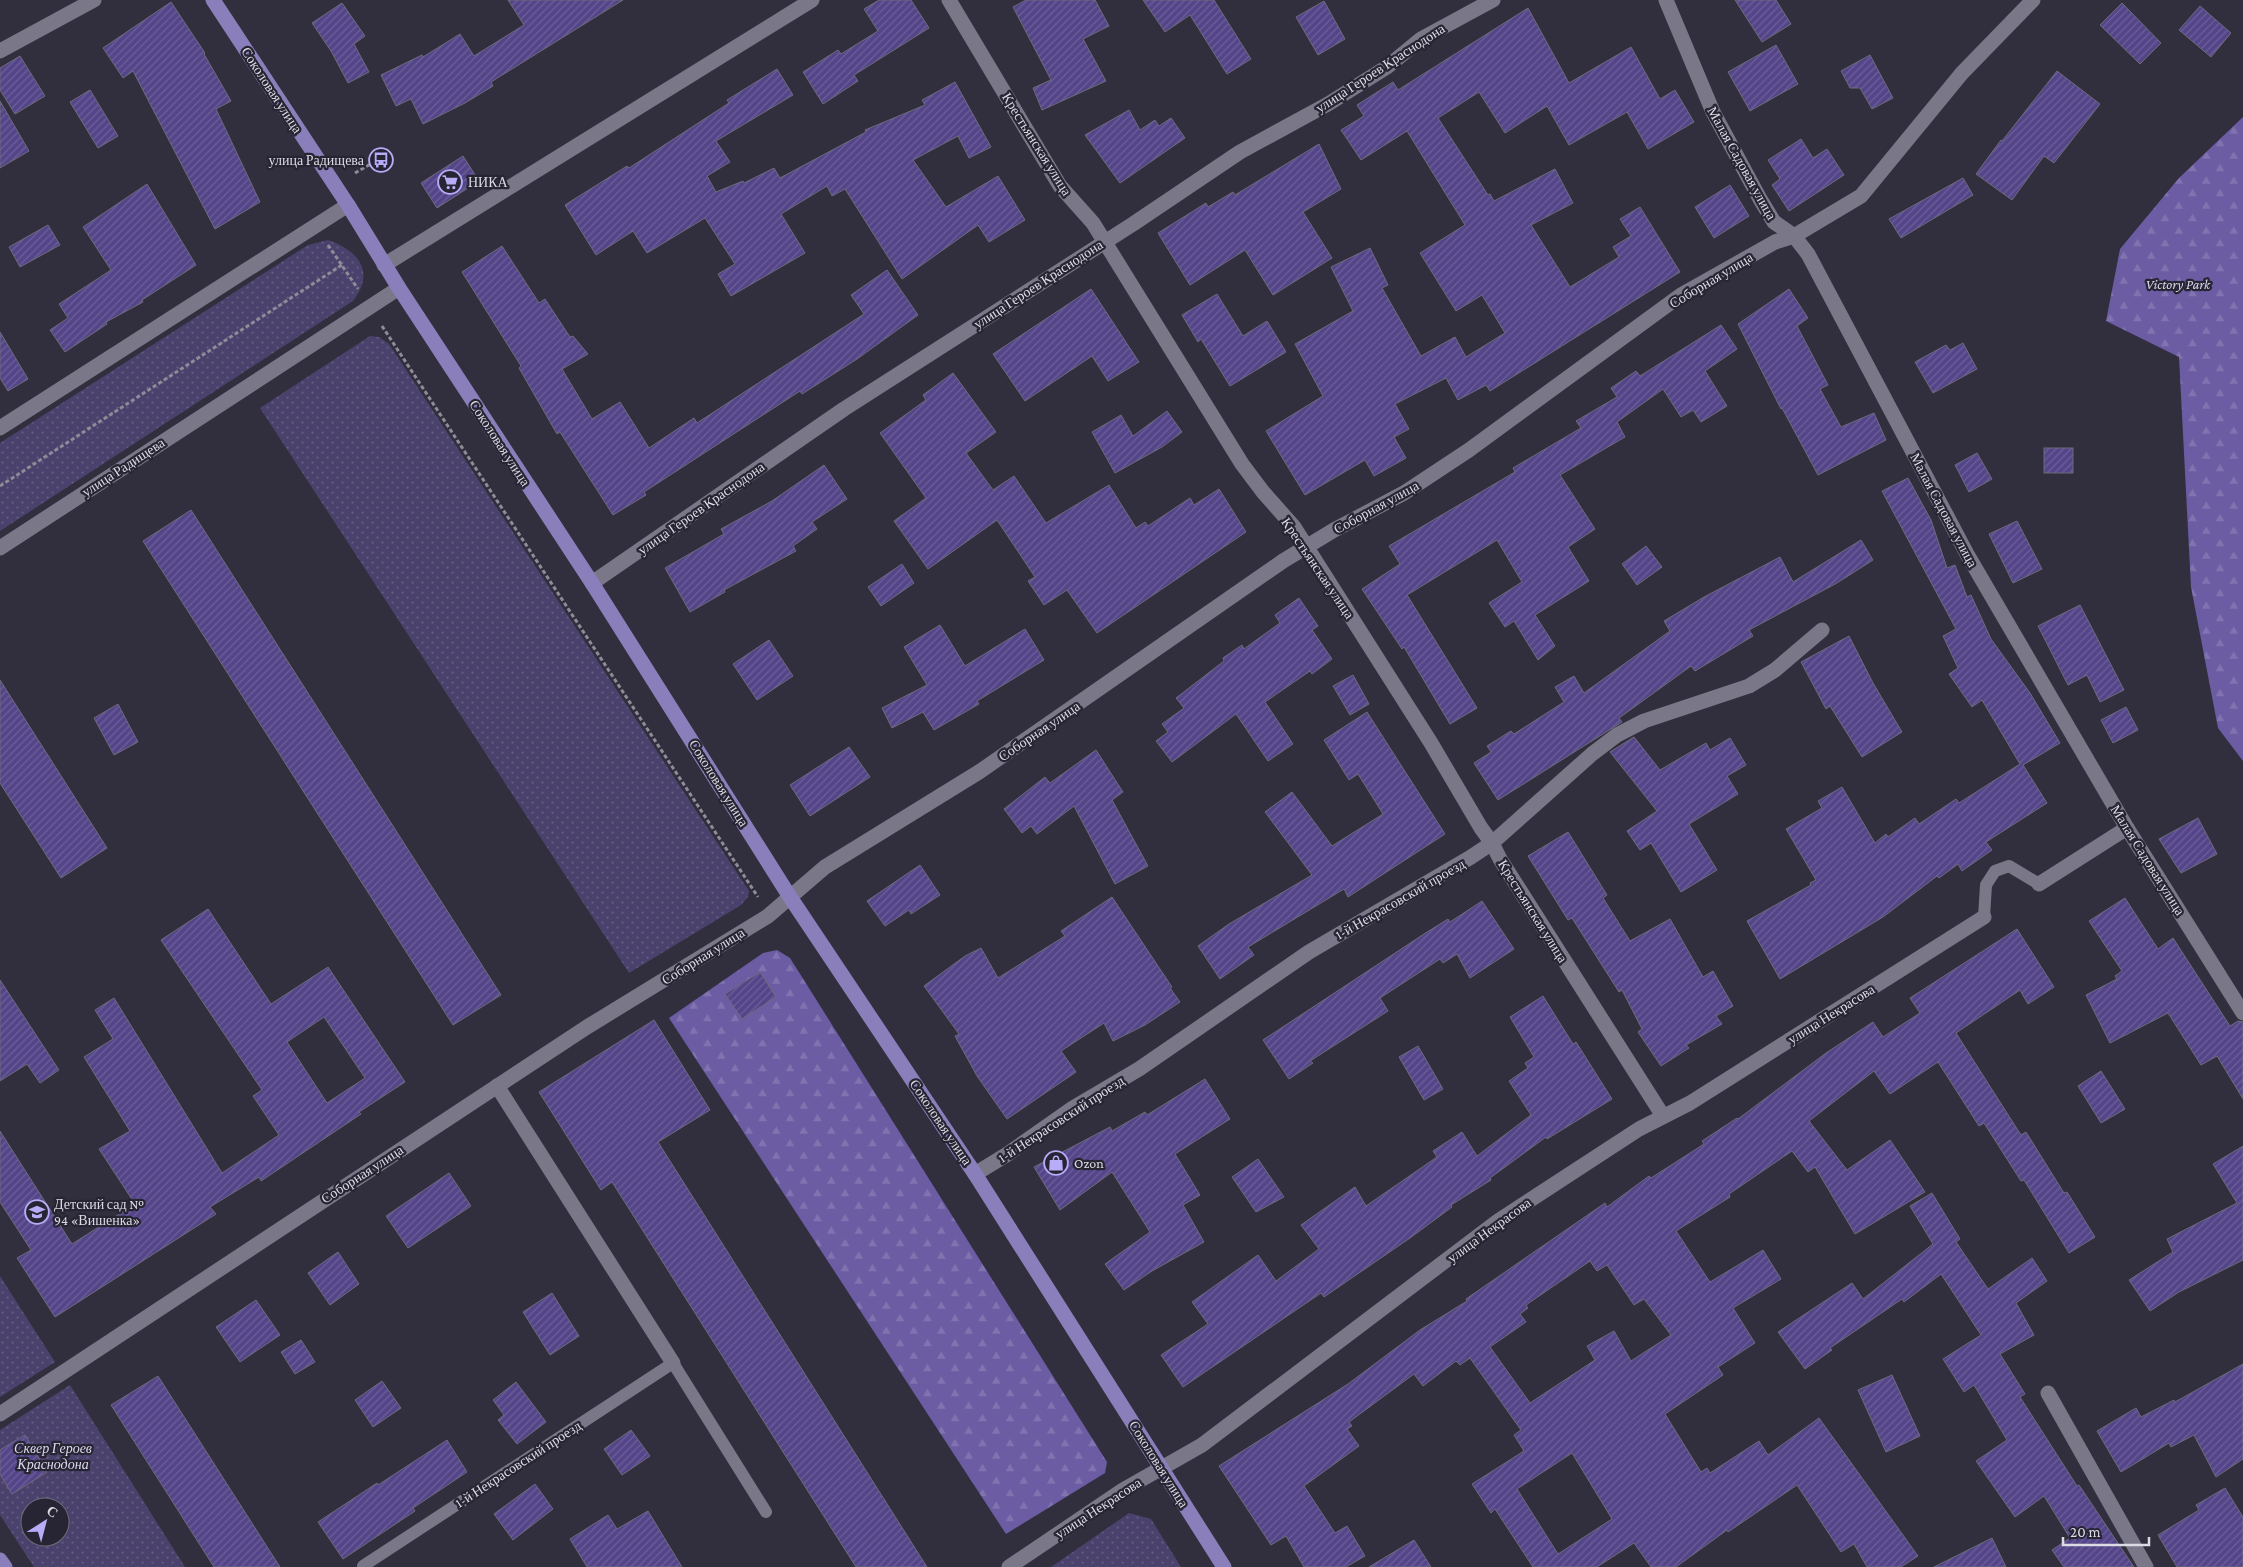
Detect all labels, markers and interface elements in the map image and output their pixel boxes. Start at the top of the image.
street label: улица Героев Краснодона [1312,20,1448,116]
street label: Соколовая улица [238,44,306,137]
street label: Крестьянская улица [999,90,1076,199]
street label: Малая Садовая улица [1704,104,1780,223]
bus stop icon: улица Радищева [368,147,394,173]
place label: улица Радищева [269,152,365,168]
supermarket icon: НИКА [437,169,463,195]
place label: НИКА [468,174,509,190]
street label: улица Героев Краснодона [970,236,1106,332]
street label: Соборная улица [1666,248,1756,311]
park label: Victory Park [2146,276,2211,292]
street label: Соколовая улица [466,397,534,490]
street label: улица Радищева [79,434,168,500]
street label: Малая Садовая улица [1907,450,1981,571]
street label: улица Героев Краснодона [635,458,768,558]
street label: Соборная улица [1331,477,1422,537]
street label: Крестьянская улица [1278,515,1358,622]
street label: Соборная улица [995,697,1083,764]
street label: Соколовая улица [686,737,753,830]
street label: Малая Садовая улица [2108,802,2189,919]
street label: 1-й Некрасовский проезд [1332,855,1468,943]
street label: Крестьянская улица [1495,857,1572,966]
street label: Соборная улица [659,924,748,988]
street label: улица Некрасова [1785,980,1878,1047]
street label: 1-й Некрасовский проезд [995,1072,1127,1166]
street label: Соколовая улица [907,1076,976,1168]
street label: Соборная улица [318,1141,407,1207]
shop icon: Ozon [1043,1150,1069,1176]
place label: Ozon [1074,1155,1104,1171]
street label: улица Некрасова [1444,1194,1535,1266]
place label: Детский сад № 94 «Вишенка» [54,1196,144,1228]
school or university icon: Детский сад № 94 «Вишенка» [24,1199,50,1225]
street label: 1-й Некрасовский проезд [452,1417,584,1511]
street label: Соколовая улица [1126,1418,1193,1511]
park label: Сквер Героев Краснодона [14,1440,92,1472]
street label: улица Некрасова [1052,1474,1145,1542]
north arrow [20,1497,70,1547]
text: С [44,1502,61,1521]
scale bar [2063,1514,2149,1546]
text: 20 m [2070,1524,2101,1540]

